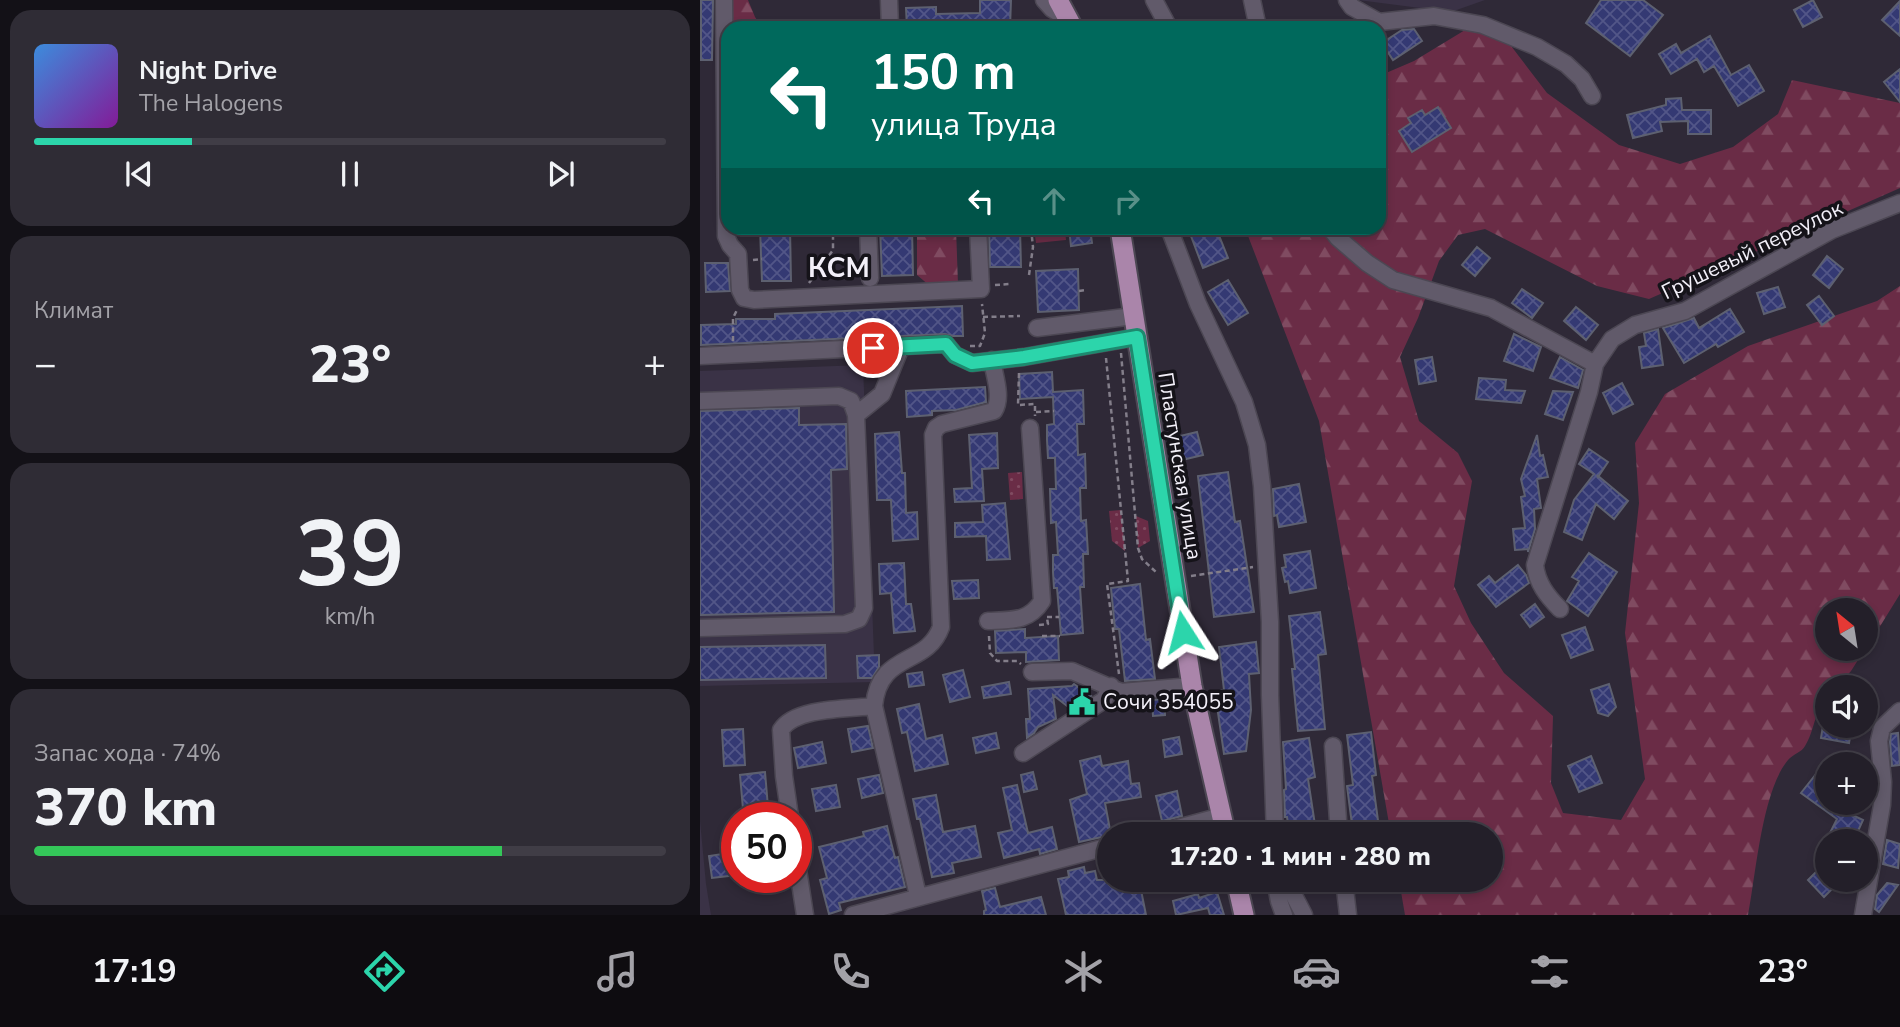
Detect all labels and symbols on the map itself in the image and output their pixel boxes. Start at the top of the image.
street label: Грушевый переулок [1657,194,1848,306]
district label: КСМ [808,249,870,287]
pin [843,318,903,378]
street label: Пластунская улица [1151,370,1209,562]
position arrow [1146,595,1220,669]
north arrow [1815,598,1878,662]
public building icon: Сочи 354055 [1067,687,1097,717]
place label: Сочи 354055 [1103,688,1234,716]
speed limit sign: 50 [721,802,812,893]

